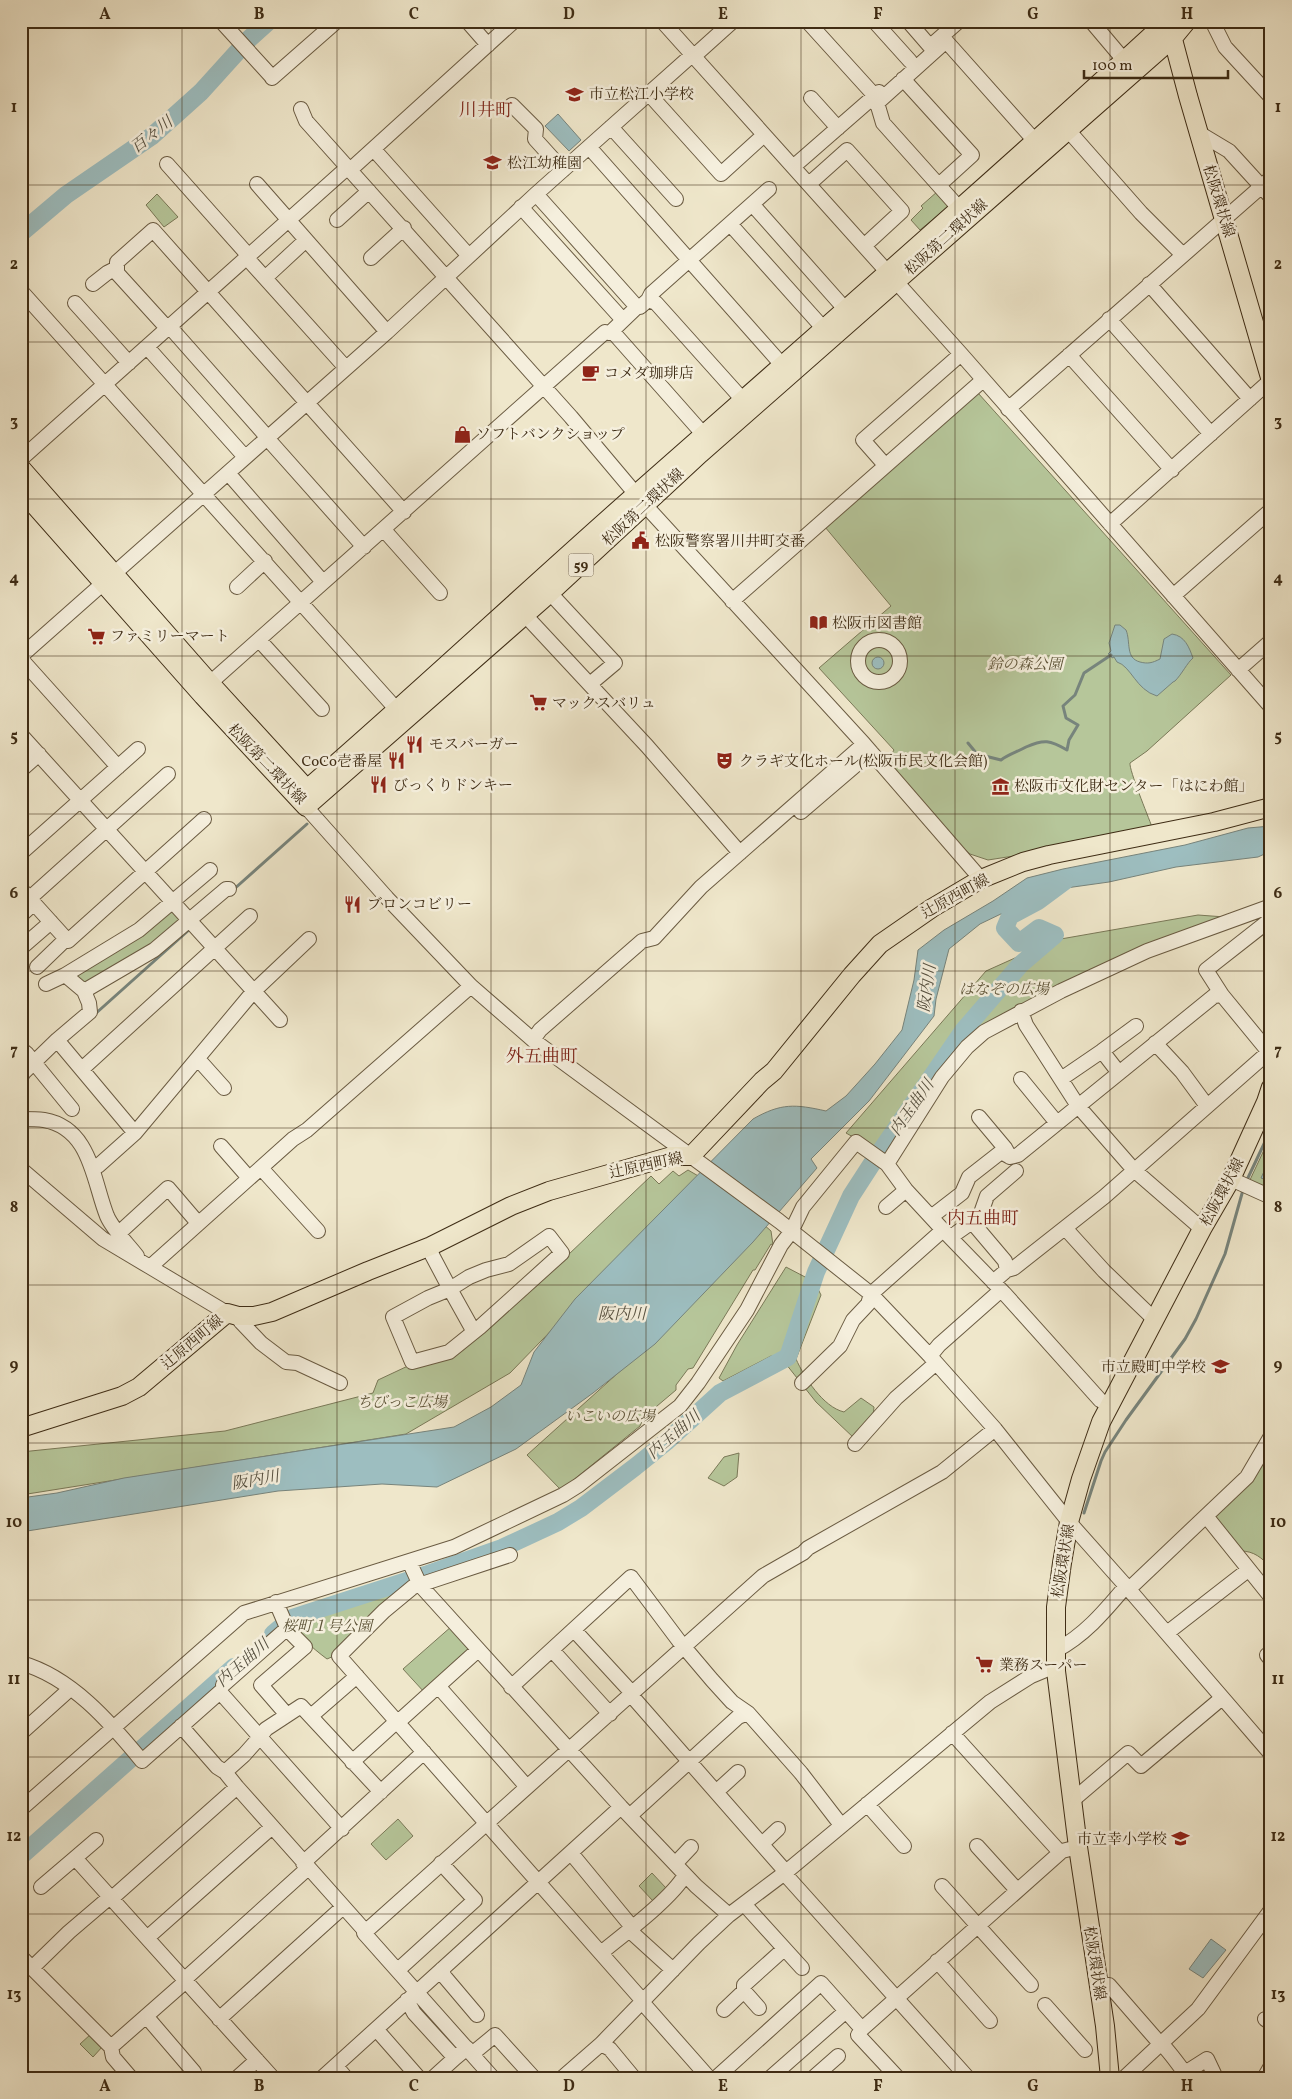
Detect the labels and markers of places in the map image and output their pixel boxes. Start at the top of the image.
school or university icon: 市立松江小学校 [565,84,585,104]
place label: 市立松江小学校 [589,85,694,106]
school or university icon: 松江幼稚園 [483,153,503,173]
place label: 松江幼稚園 [507,154,582,175]
cafe icon: コメダ珈琲店 [580,363,600,383]
place label: コメダ珈琲店 [604,364,694,385]
shop icon: ソフトバンクショップ [452,424,472,444]
place label: ソフトバンクショップ [476,425,625,446]
public building icon: 松阪警察署川井町交番 [631,531,651,551]
place label: 松阪警察署川井町交番 [655,532,805,553]
library icon: 松阪市図書館 [808,613,828,633]
place label: 松阪市図書館 [832,614,922,635]
supermarket icon: ファミリーマート [86,626,106,646]
place label: ファミリーマート [110,627,230,648]
supermarket icon: マックスバリュ [528,693,548,713]
place label: マックスバリュ [552,694,656,715]
restaurant icon: モスバーガー [405,734,425,754]
place label: モスバーガー [429,735,519,756]
restaurant icon: CoCo壱番屋 [386,751,406,771]
theatre icon: クラギ文化ホール(松阪市民文化会館) [715,751,735,771]
place label: CoCo壱番屋 [301,752,382,773]
place label: クラギ文化ホール(松阪市民文化会館) [739,752,987,773]
restaurant icon: びっくりドンキー [369,775,389,795]
place label: びっくりドンキー [393,776,513,797]
museum icon: 松阪市文化財センター「はにわ館」 [990,776,1010,796]
place label: 松阪市文化財センター「はにわ館」 [1014,777,1253,798]
restaurant icon: ブロンコビリー [343,894,363,914]
place label: ブロンコビリー [367,895,472,916]
school or university icon: 市立殿町中学校 [1210,1357,1230,1377]
place label: 市立殿町中学校 [1101,1358,1206,1379]
supermarket icon: 業務スーパー [975,1655,995,1675]
place label: 業務スーパー [999,1656,1088,1677]
school or university icon: 市立幸小学校 [1171,1829,1191,1849]
place label: 市立幸小学校 [1077,1830,1167,1851]

